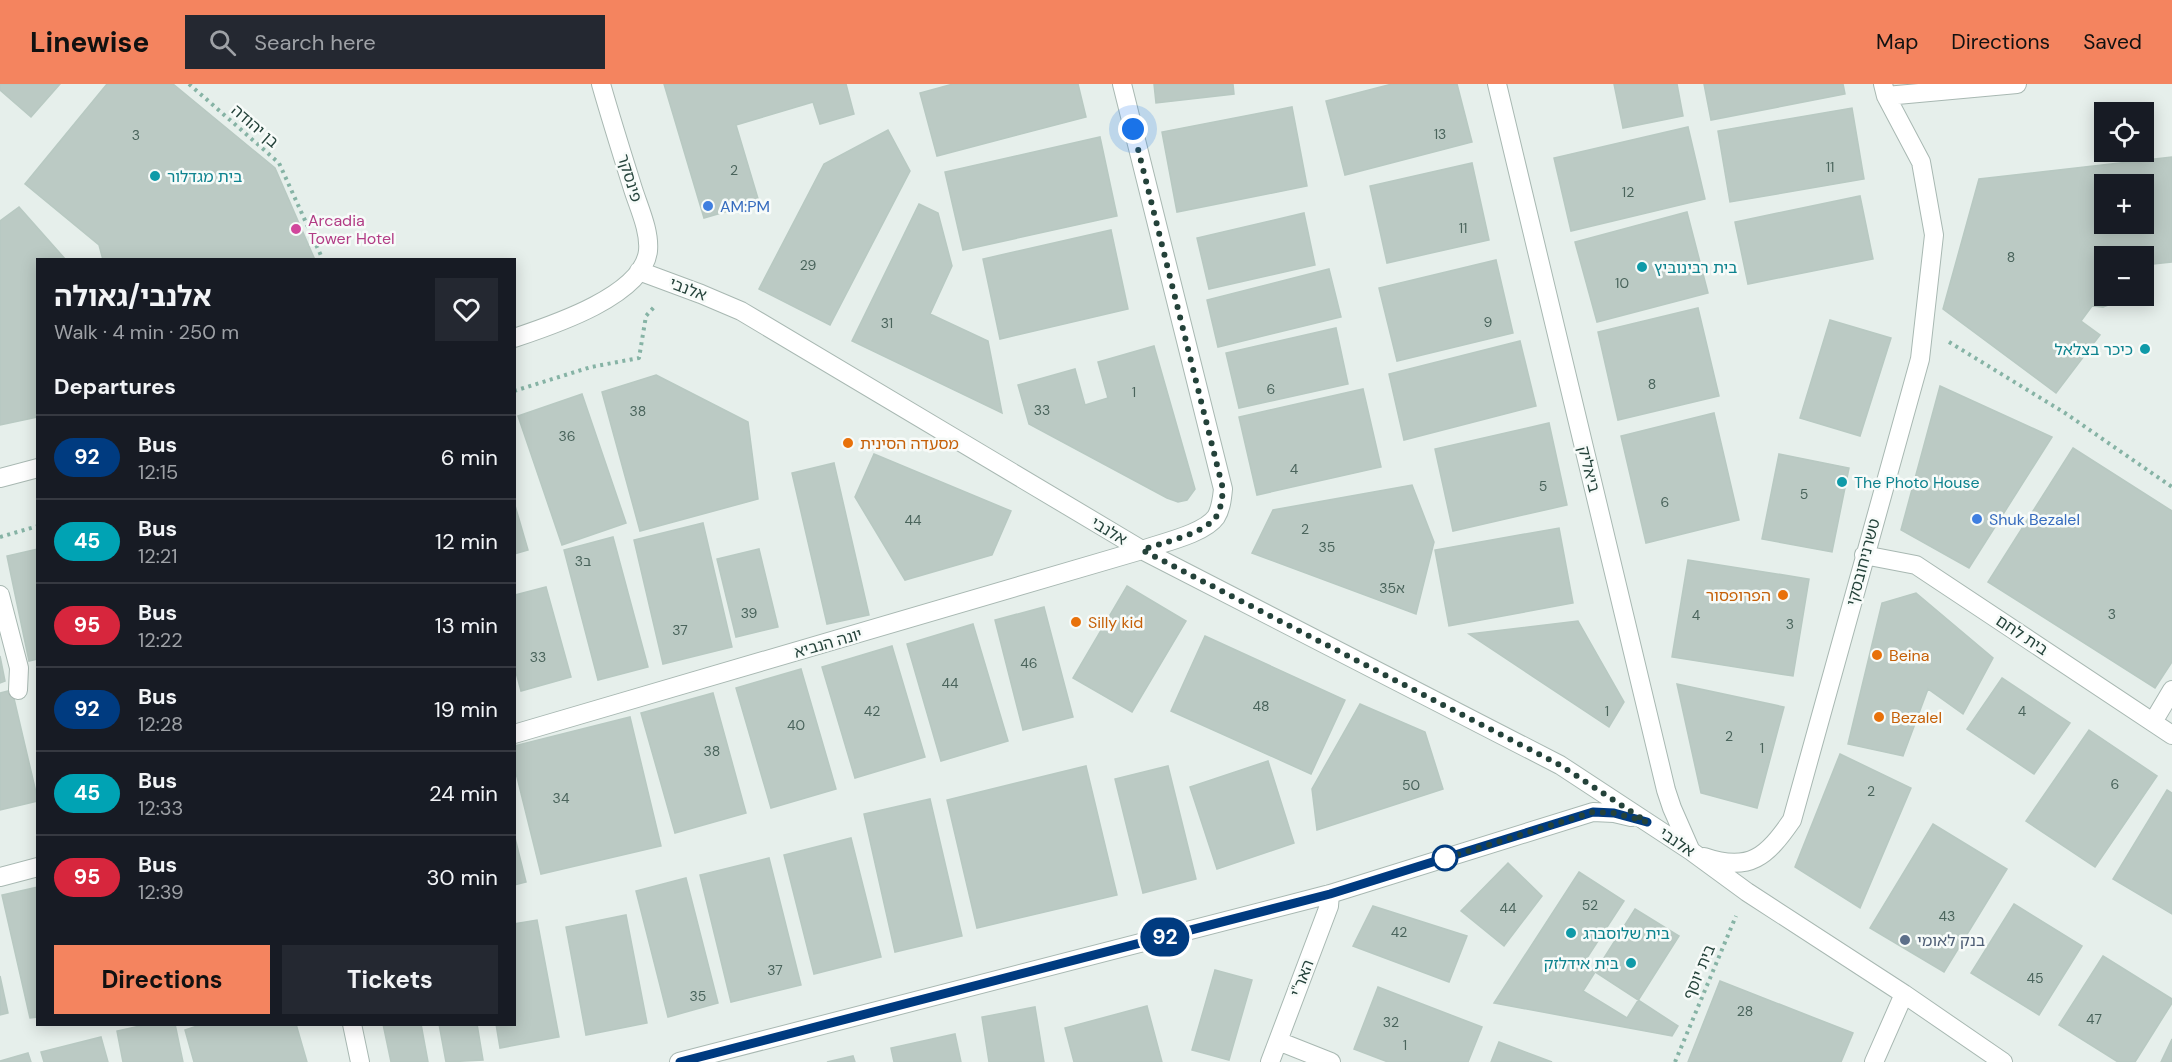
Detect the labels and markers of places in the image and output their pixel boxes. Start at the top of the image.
place label: בית מגדלור [167,166,242,187]
marker: בית מגדלור [148,169,162,183]
place label: AM:PM [720,196,770,217]
marker: AM:PM [701,199,715,213]
place label: Arcadia Tower Hotel [308,210,395,249]
marker: Arcadia Tower Hotel [289,222,303,236]
place label: בית רבינוביץ [1654,257,1738,278]
marker: בית רבינוביץ [1635,260,1649,274]
place label: כיכר בצלאל [2055,339,2133,360]
marker: כיכר בצלאל [2138,342,2152,356]
place label: מסעדה הסינית [860,433,959,454]
marker: מסעדה הסינית [841,436,855,450]
place label: The Photo House [1854,472,1980,493]
marker: The Photo House [1835,475,1849,489]
place label: Shuk Bezalel [1989,509,2080,530]
marker: Shuk Bezalel [1970,512,1984,526]
place label: הפרופסור [1706,585,1771,606]
marker: הפרופסור [1776,588,1790,602]
place label: Silly kid [1088,612,1143,633]
marker: Silly kid [1069,615,1083,629]
place label: Beina [1889,645,1929,666]
marker: Beina [1870,648,1884,662]
place label: Bezalel [1891,707,1942,728]
marker: Bezalel [1872,710,1886,724]
unlabelled marker [1432,845,1458,871]
place label: בית שלוסברג [1583,923,1670,944]
marker: בית שלוסברג [1564,926,1578,940]
place label: בנק לאומי [1917,930,1985,951]
marker: בנק לאומי [1898,933,1912,947]
place label: בית אידלזק [1543,953,1619,974]
marker: בית אידלזק [1624,956,1638,970]

